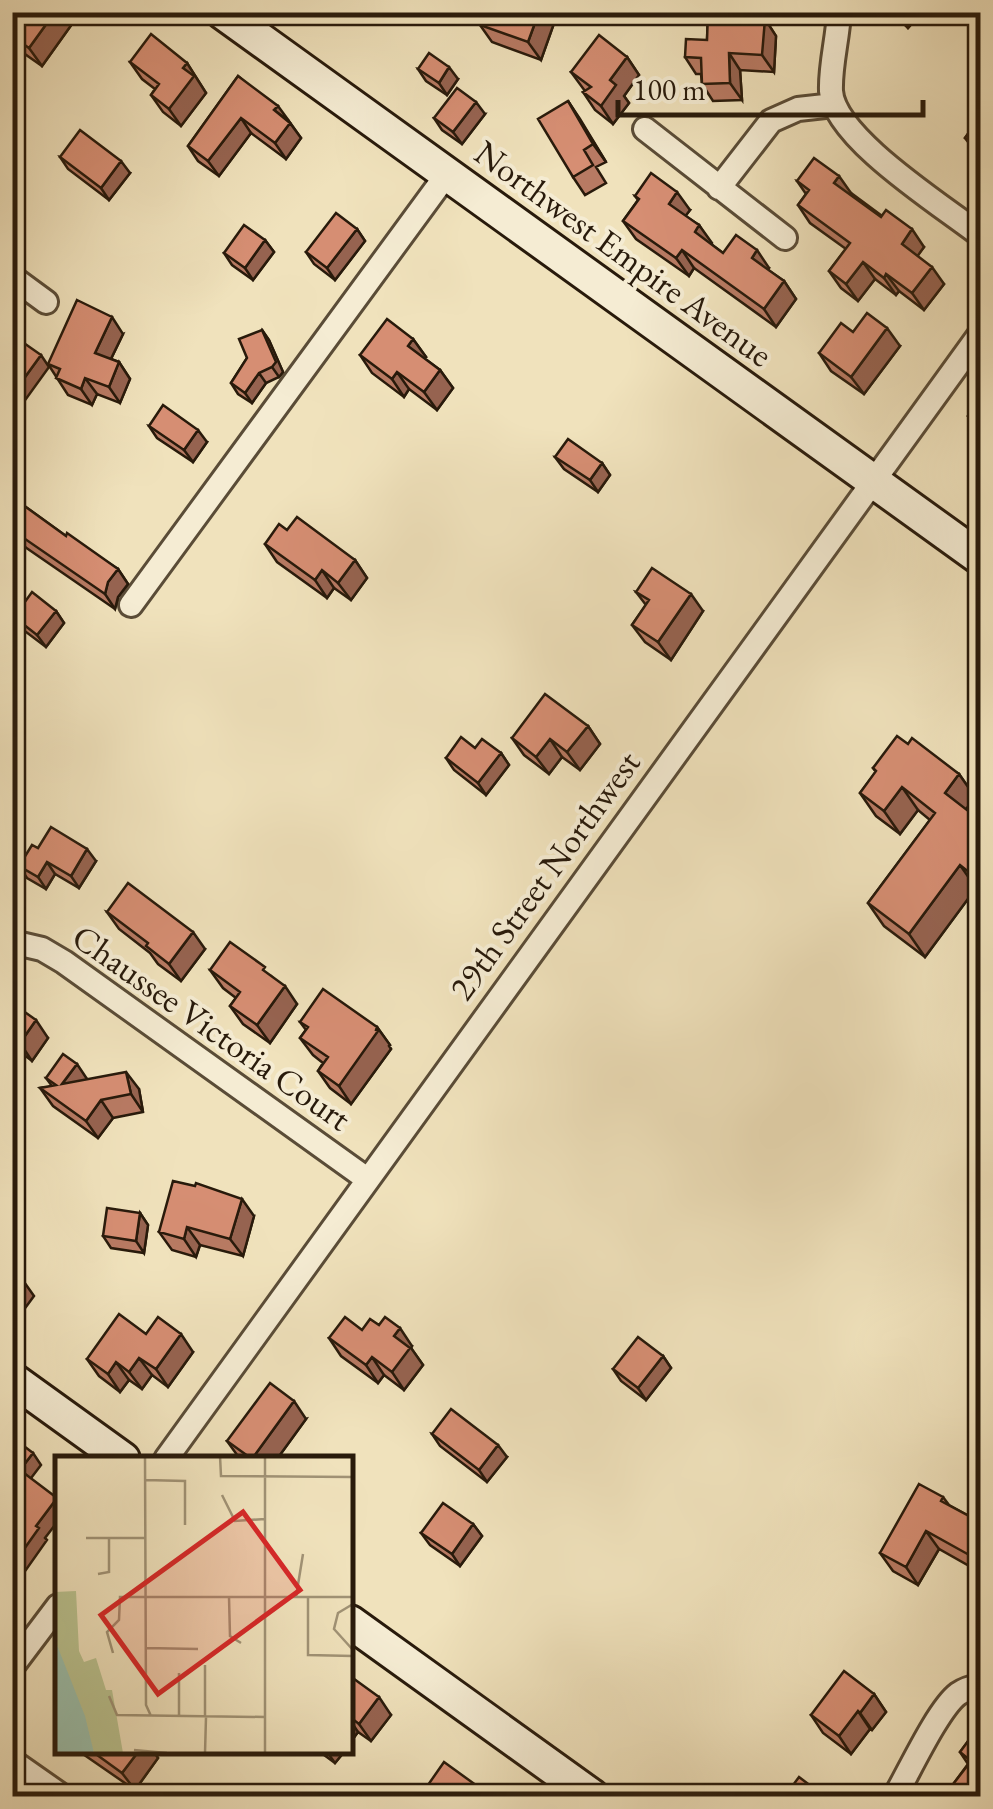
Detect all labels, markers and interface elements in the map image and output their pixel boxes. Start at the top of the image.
scale bar [618,55,923,117]
text: 100 m [633,70,706,109]
street label: Northwest Empire Avenue [466,130,782,376]
street label: 29th Street Northwest [438,741,650,1009]
street label: Chaussee Victoria Court [64,914,360,1140]
inset map [55,1456,352,1754]

